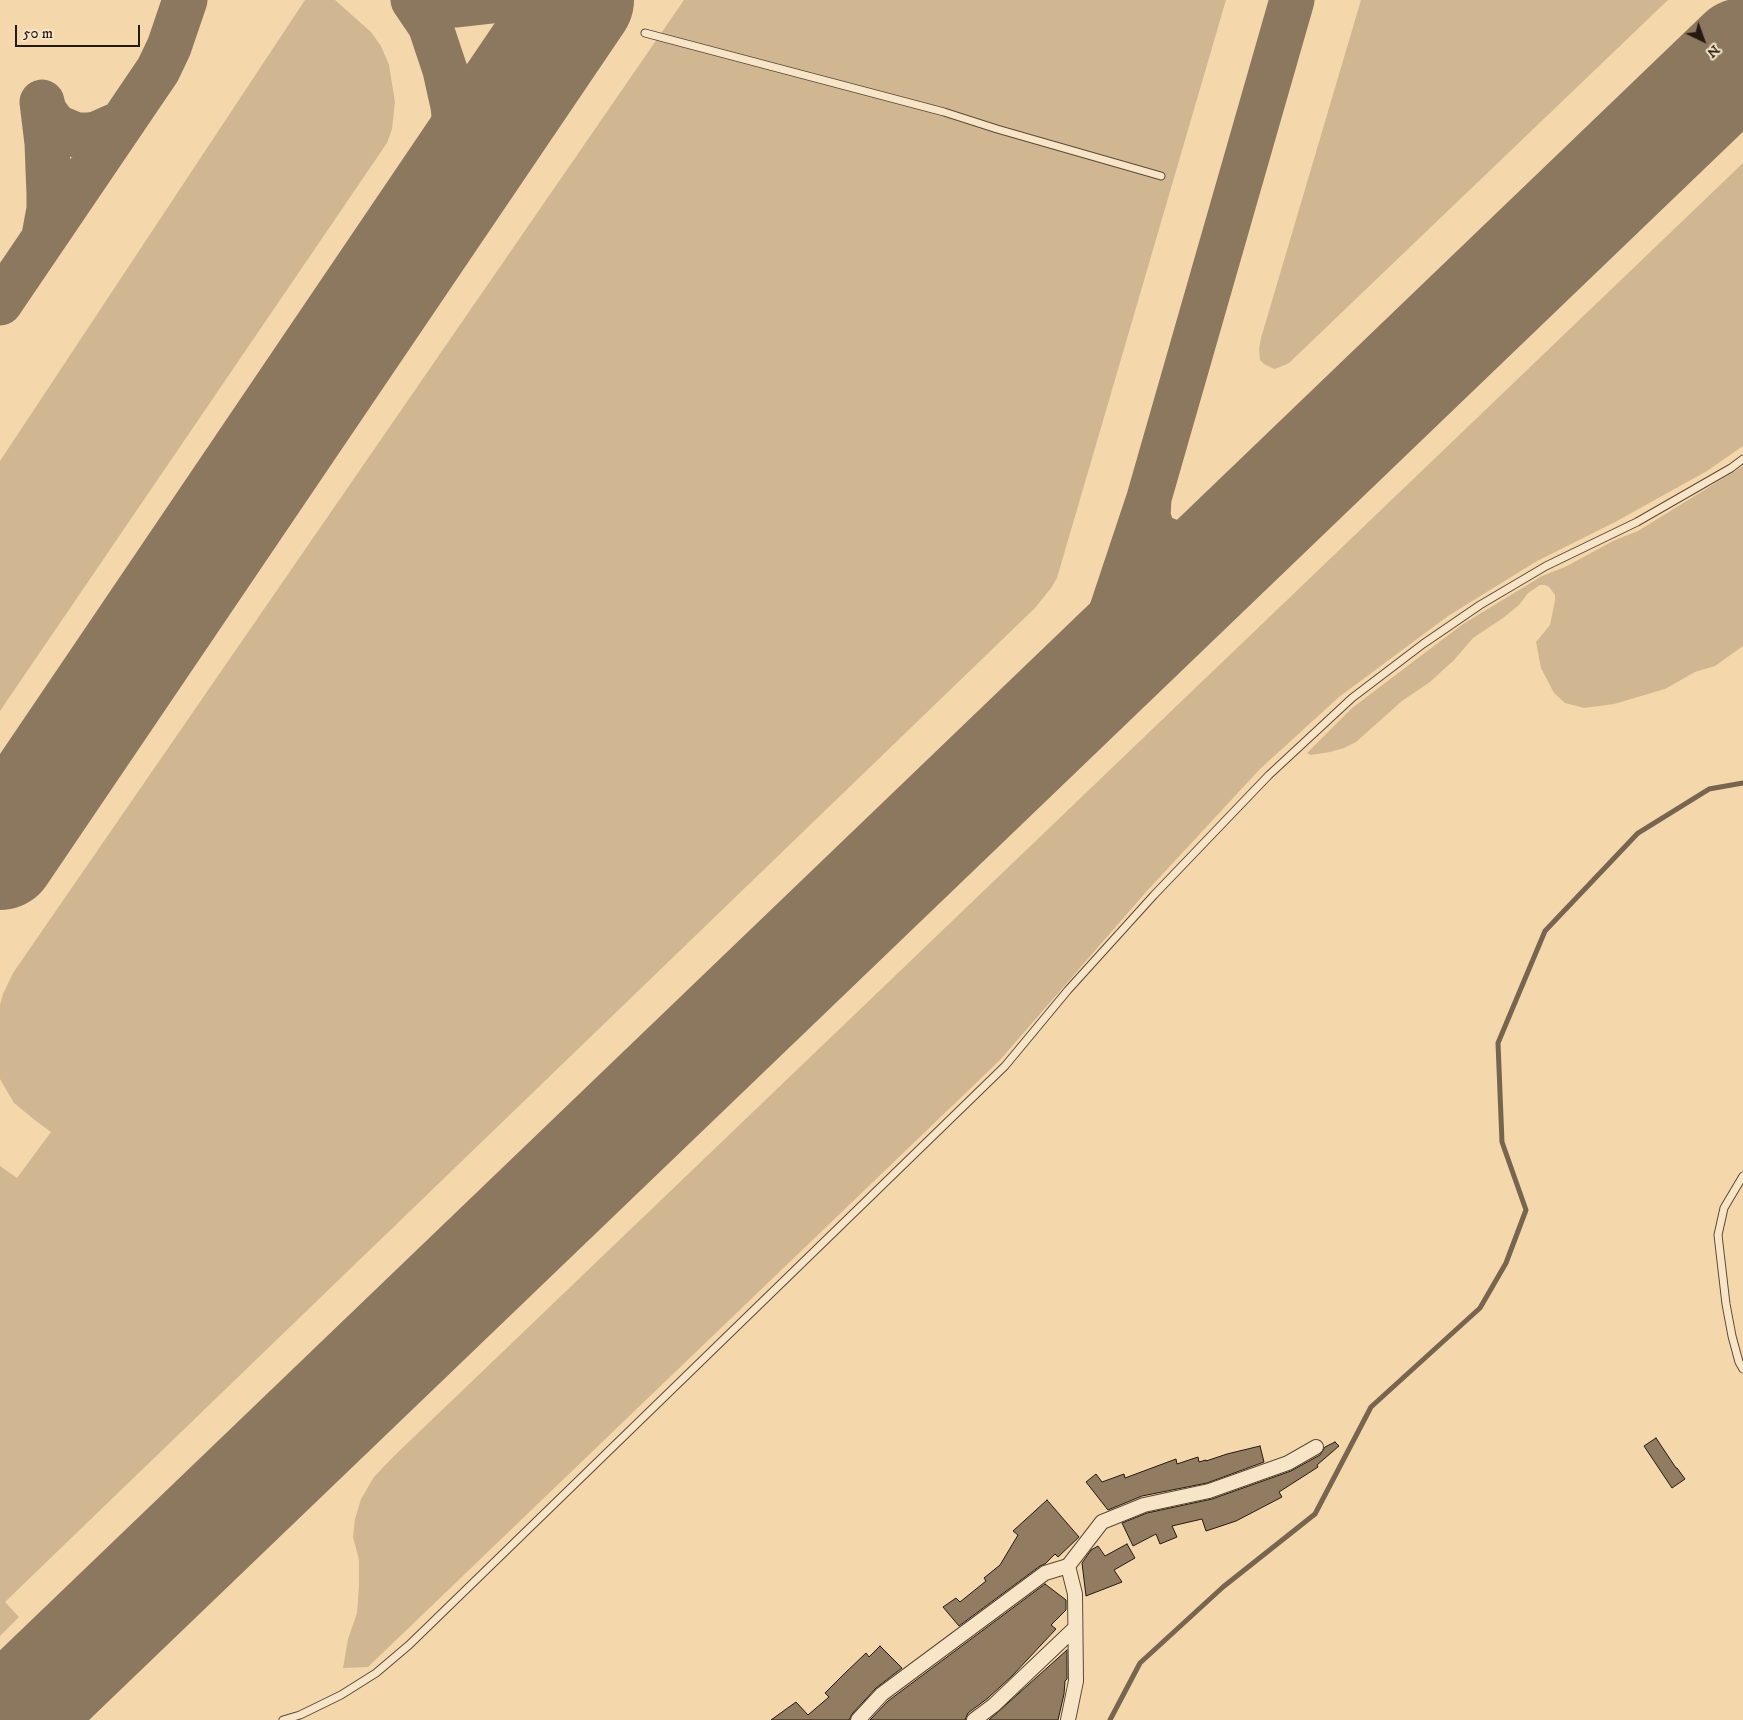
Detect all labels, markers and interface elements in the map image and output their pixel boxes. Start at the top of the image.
scale bar [18,15,142,47]
north arrow [1678,15,1728,65]
text: 50 m [23,24,53,43]
text: N [1703,41,1723,62]

